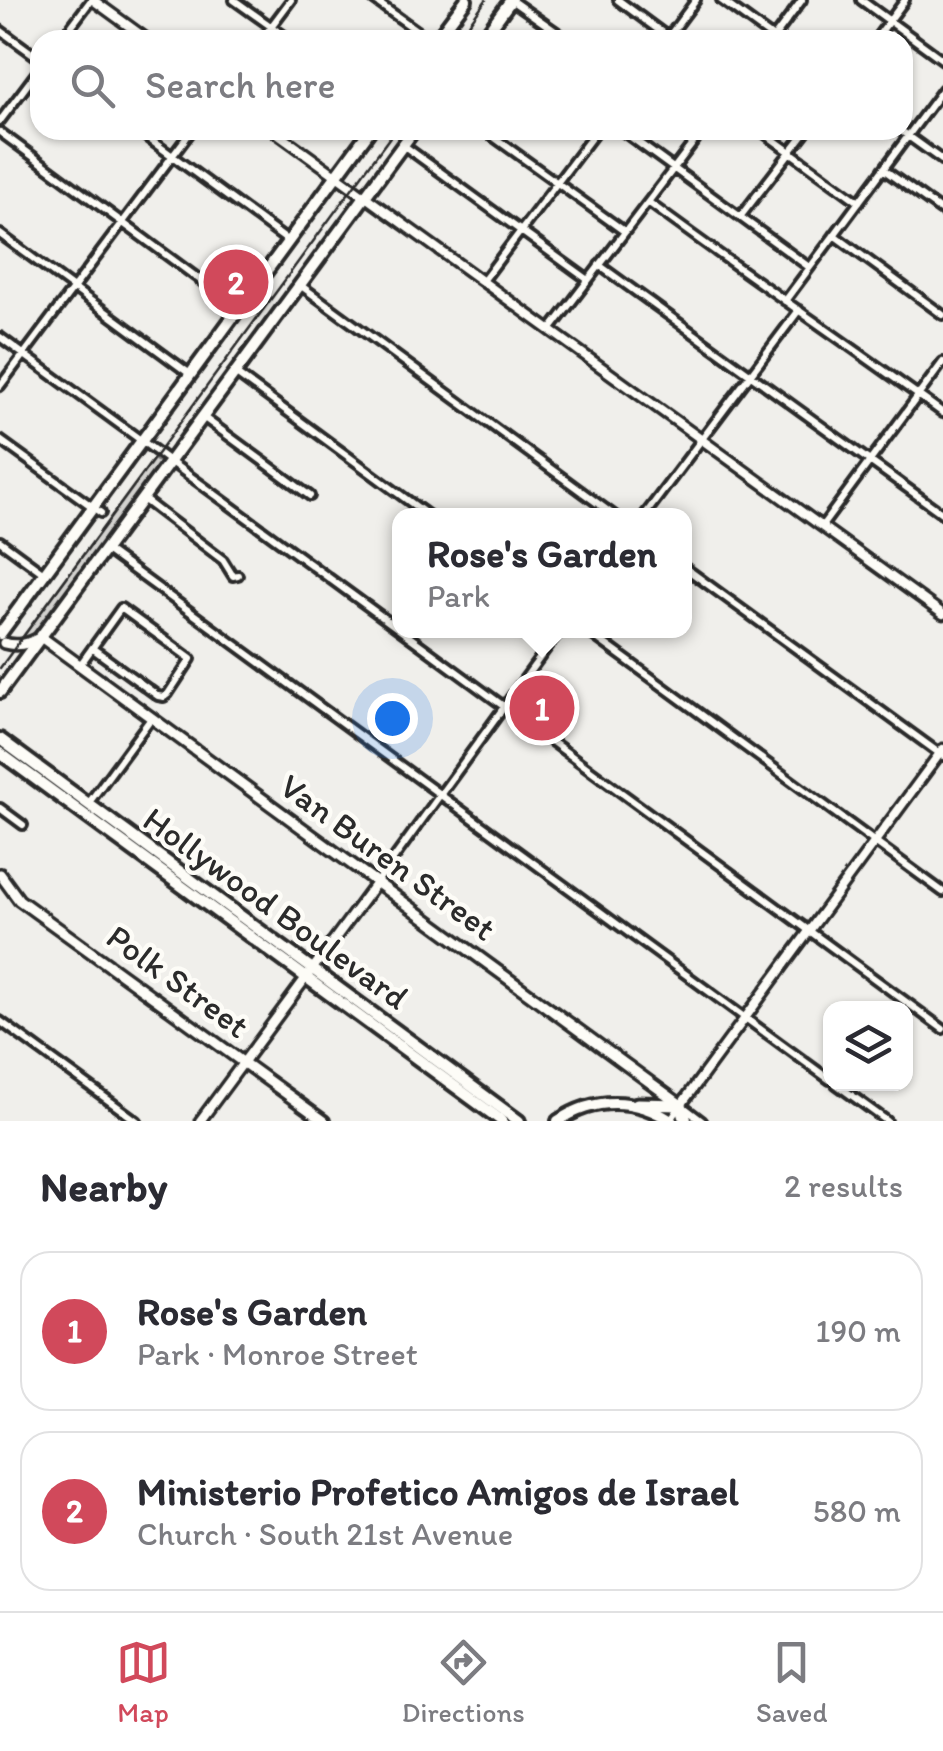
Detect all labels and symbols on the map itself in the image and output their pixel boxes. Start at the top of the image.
pin: 2 [204,244,268,320]
pin: 1 [510,670,574,746]
your location [367,693,418,744]
street label: Van Buren Street [272,765,504,949]
street label: Hollywood Boulevard [135,798,417,1018]
street label: Polk Street [99,915,257,1047]

